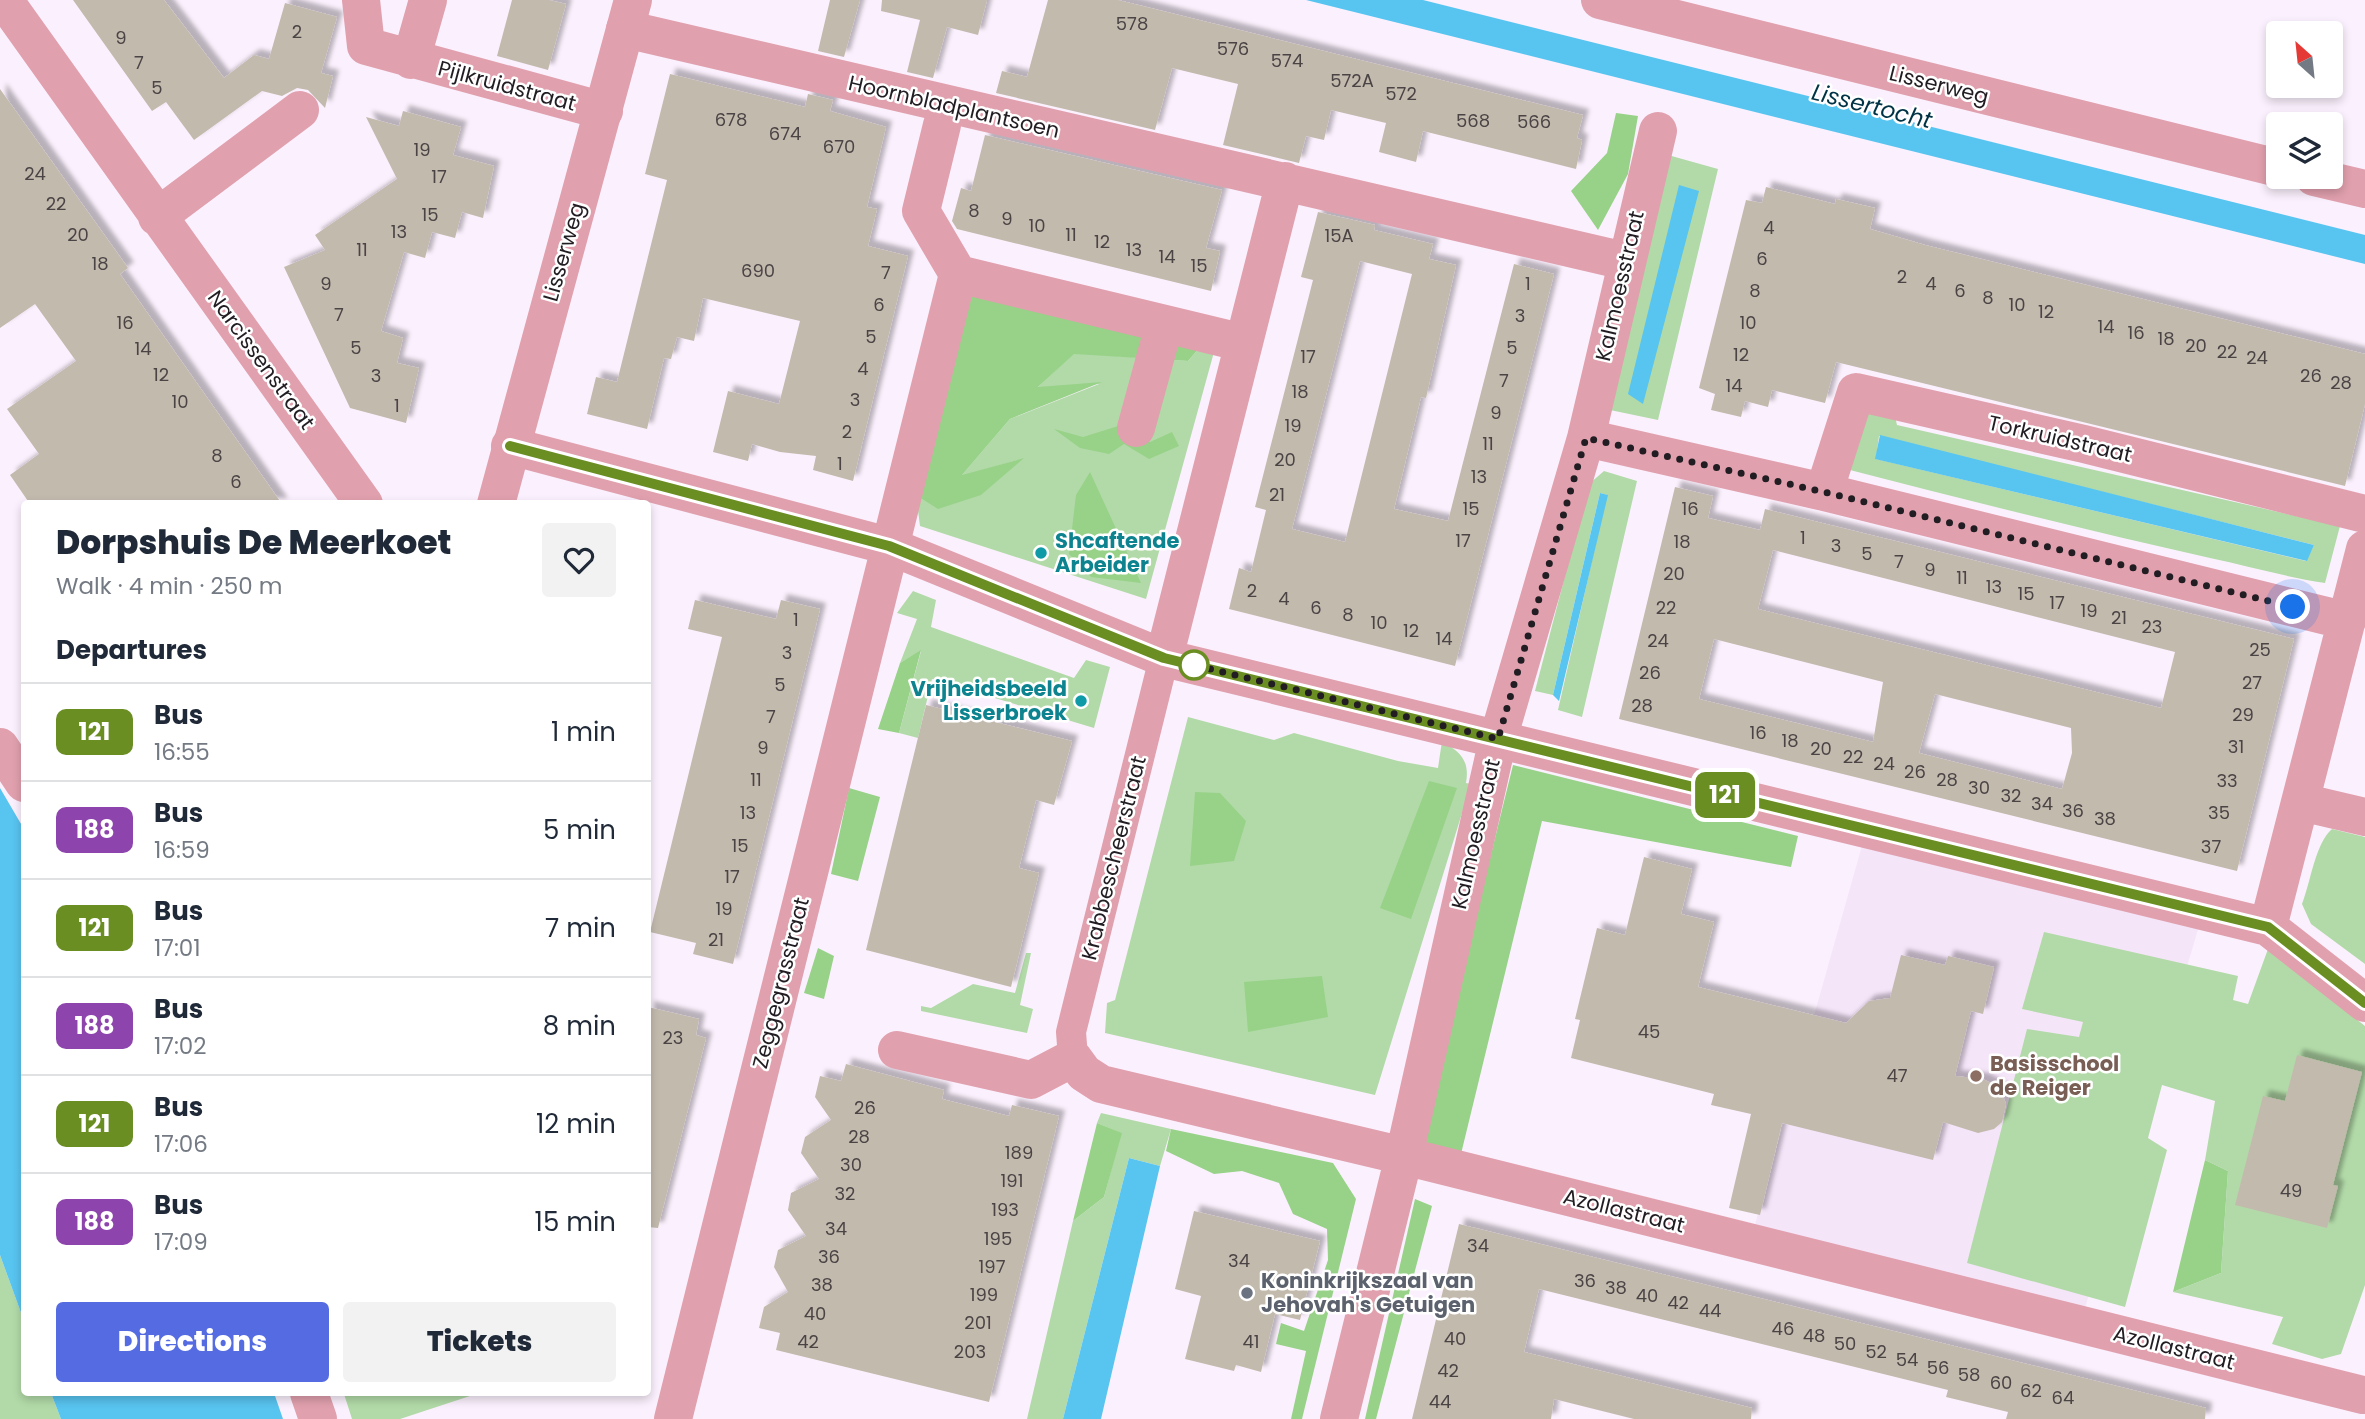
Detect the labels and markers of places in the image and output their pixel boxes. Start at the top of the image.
place label: Shcaftende Arbeider [1055,526,1179,579]
marker: Shcaftende Arbeider [1033,545,1049,561]
unlabelled marker [1179,650,1209,680]
place label: Vrijheidsbeeld Lisserbroek [910,674,1067,727]
marker: Vrijheidsbeeld Lisserbroek [1073,693,1089,709]
place label: Basisschool de Reiger [1990,1049,2119,1102]
marker: Basisschool de Reiger [1968,1068,1984,1084]
place label: Koninkrijkszaal van Jehovah's Getuigen [1261,1266,1475,1319]
marker: Koninkrijkszaal van Jehovah's Getuigen [1239,1285,1255,1301]

